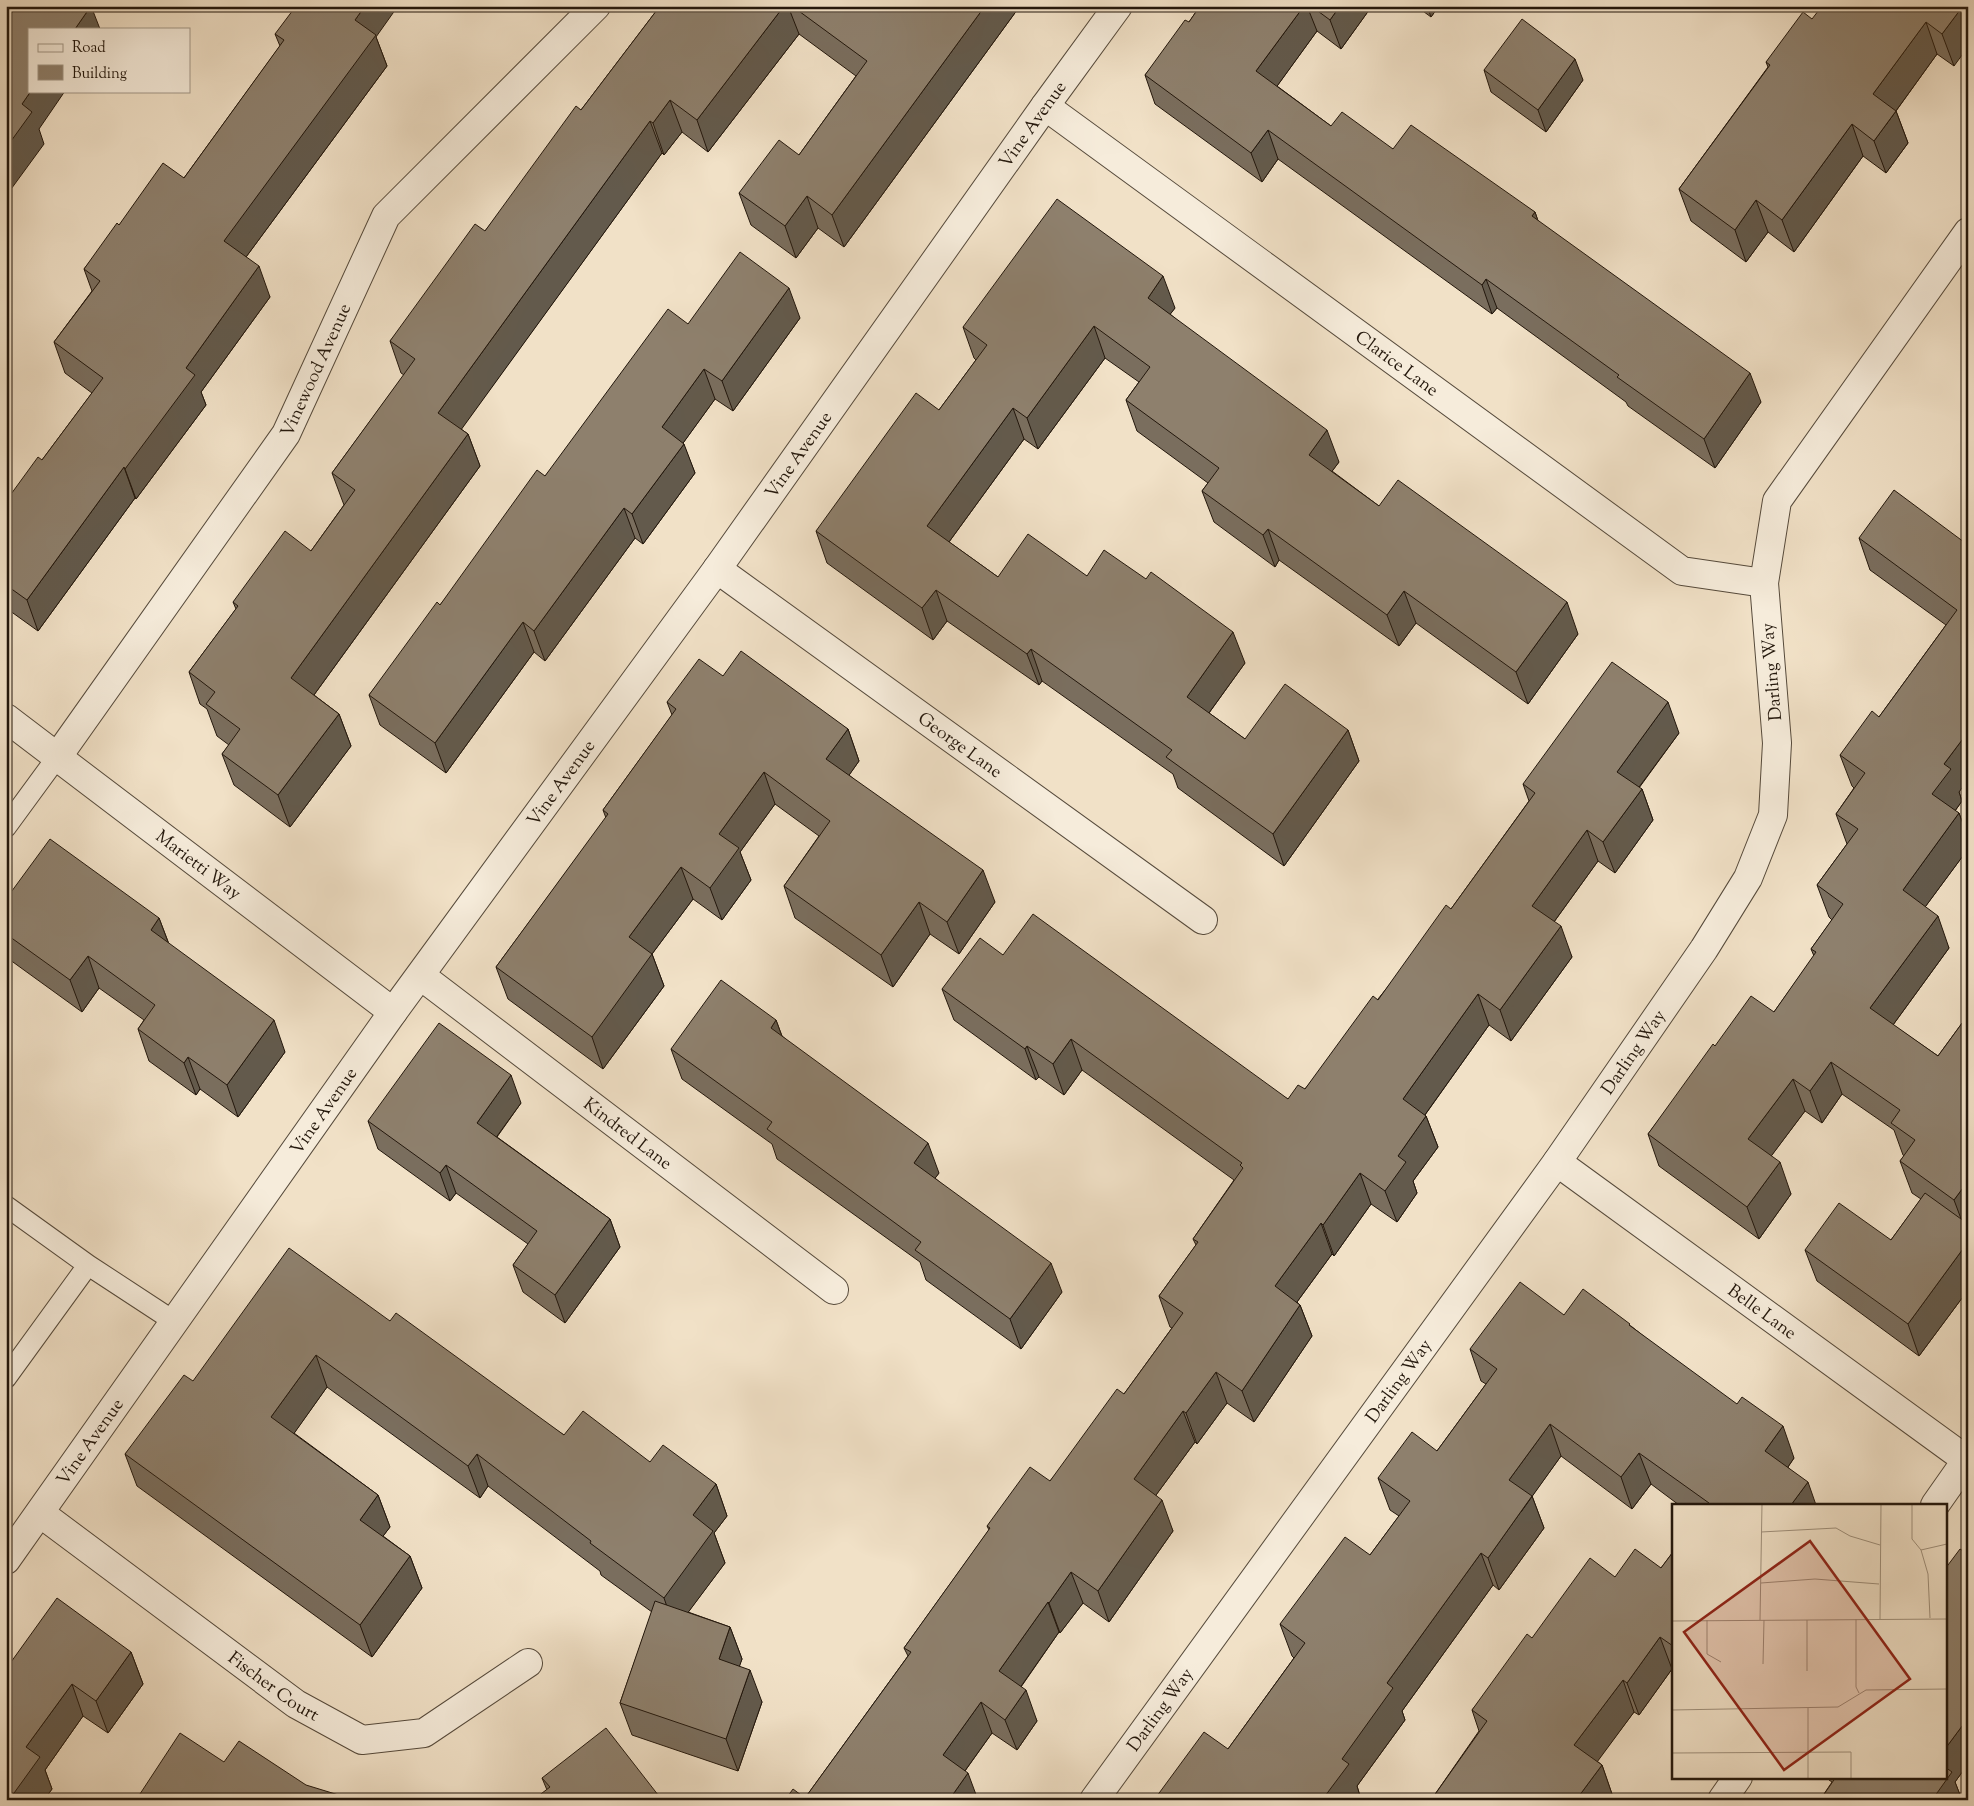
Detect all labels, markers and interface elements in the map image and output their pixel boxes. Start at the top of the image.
legend [28,28,190,92]
text: Road [72,38,106,59]
text: Building [72,64,127,85]
street label: Vine Avenue [994,76,1074,174]
street label: Vinewood Avenue [275,300,359,442]
street label: Clarice Lane [1349,325,1443,404]
street label: Vine Avenue [760,407,840,505]
street label: Darling Way [1756,622,1790,722]
street label: George Lane [911,707,1007,786]
street label: Vine Avenue [522,735,603,832]
street label: Marietti Way [149,825,246,907]
street label: Darling Way [1596,1005,1673,1101]
street label: Vine Avenue [285,1063,365,1161]
street label: Kindred Lane [577,1093,677,1177]
street label: Belle Lane [1721,1279,1801,1347]
street label: Darling Way [1361,1335,1439,1429]
street label: Vine Avenue [51,1394,131,1492]
inset map [1672,1504,1946,1778]
street label: Fischer Court [222,1646,323,1729]
street label: Darling Way [1122,1663,1201,1758]

